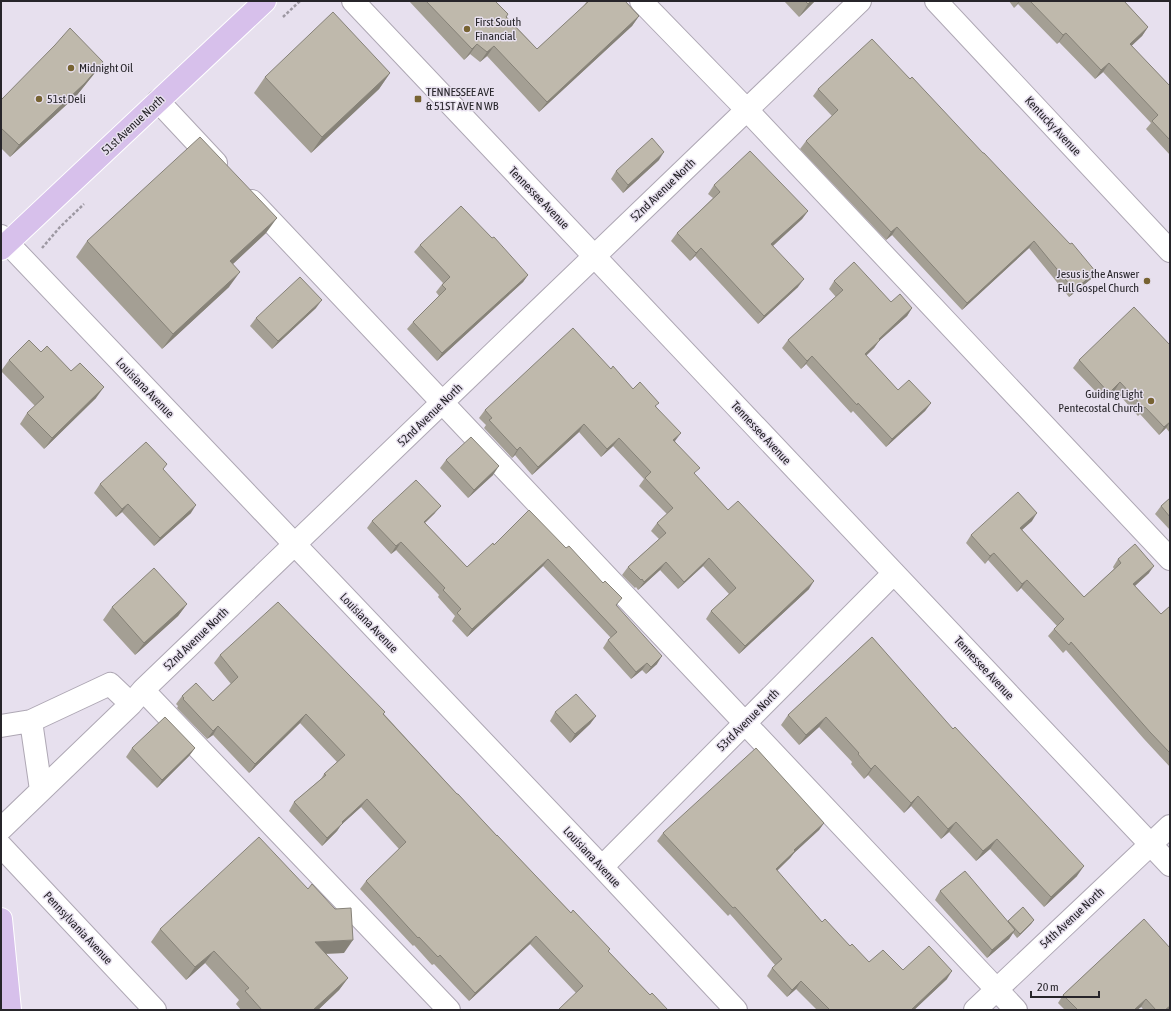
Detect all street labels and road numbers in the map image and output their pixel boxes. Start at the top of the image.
street label: 51st Avenue North [99,92,167,158]
street label: Kentucky Avenue [1022,94,1084,158]
street label: 52nd Avenue North [628,156,698,224]
street label: Tennessee Avenue [506,164,572,232]
street label: Louisiana Avenue [113,355,177,421]
street label: 52nd Avenue North [395,381,465,449]
street label: Tennessee Avenue [728,399,794,467]
street label: Louisiana Avenue [337,590,401,656]
street label: 52nd Avenue North [161,605,231,673]
street label: Tennessee Avenue [951,634,1017,702]
street label: 53rd Avenue North [714,686,782,754]
street label: Louisiana Avenue [560,824,624,890]
street label: 54th Avenue North [1037,885,1107,951]
street label: Pennsylvania Avenue [41,889,115,967]

